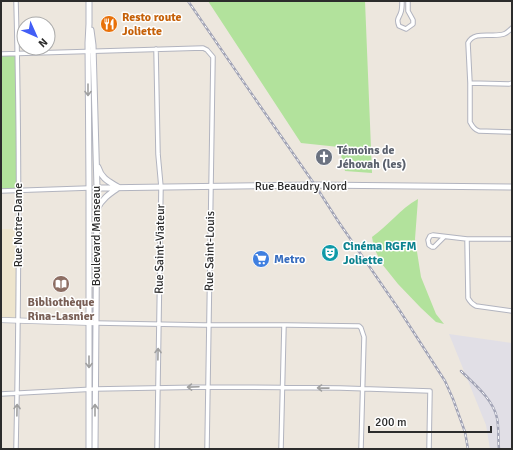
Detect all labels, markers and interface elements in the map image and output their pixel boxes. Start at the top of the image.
place label: Resto route Joliette [122,10,182,39]
restaurant icon: Resto route Joliette [99,14,119,34]
north arrow [16,16,56,56]
text: N [35,35,50,50]
one-way arrow [84,83,92,96]
place label: Témoins de Jéhovah (les) [337,143,406,172]
church icon: Témoins de Jéhovah (les) [314,147,334,167]
street label: Rue Beaudry Nord [255,179,347,194]
street label: Rue Notre-Dame [11,183,26,267]
street label: Boulevard Manseau [89,186,104,286]
street label: Rue Saint-Viateur [152,203,168,294]
street label: Rue Saint-Louis [202,211,218,291]
place label: Cinéma RGFM Joliette [343,239,416,268]
theatre icon: Cinéma RGFM Joliette [320,243,340,263]
supermarket icon: Metro [251,249,271,269]
place label: Metro [274,252,305,267]
library icon: Bibliothèque Rina-Lasnier [51,274,71,294]
place label: Bibliothèque Rina-Lasnier [28,295,95,324]
one-way arrow [155,348,162,361]
one-way arrow [85,355,93,368]
one-way arrow [187,384,200,391]
one-way arrow [317,384,330,392]
one-way arrow [13,404,21,417]
one-way arrow [91,404,99,417]
scale bar [369,408,491,434]
text: 200 m [375,415,407,430]

